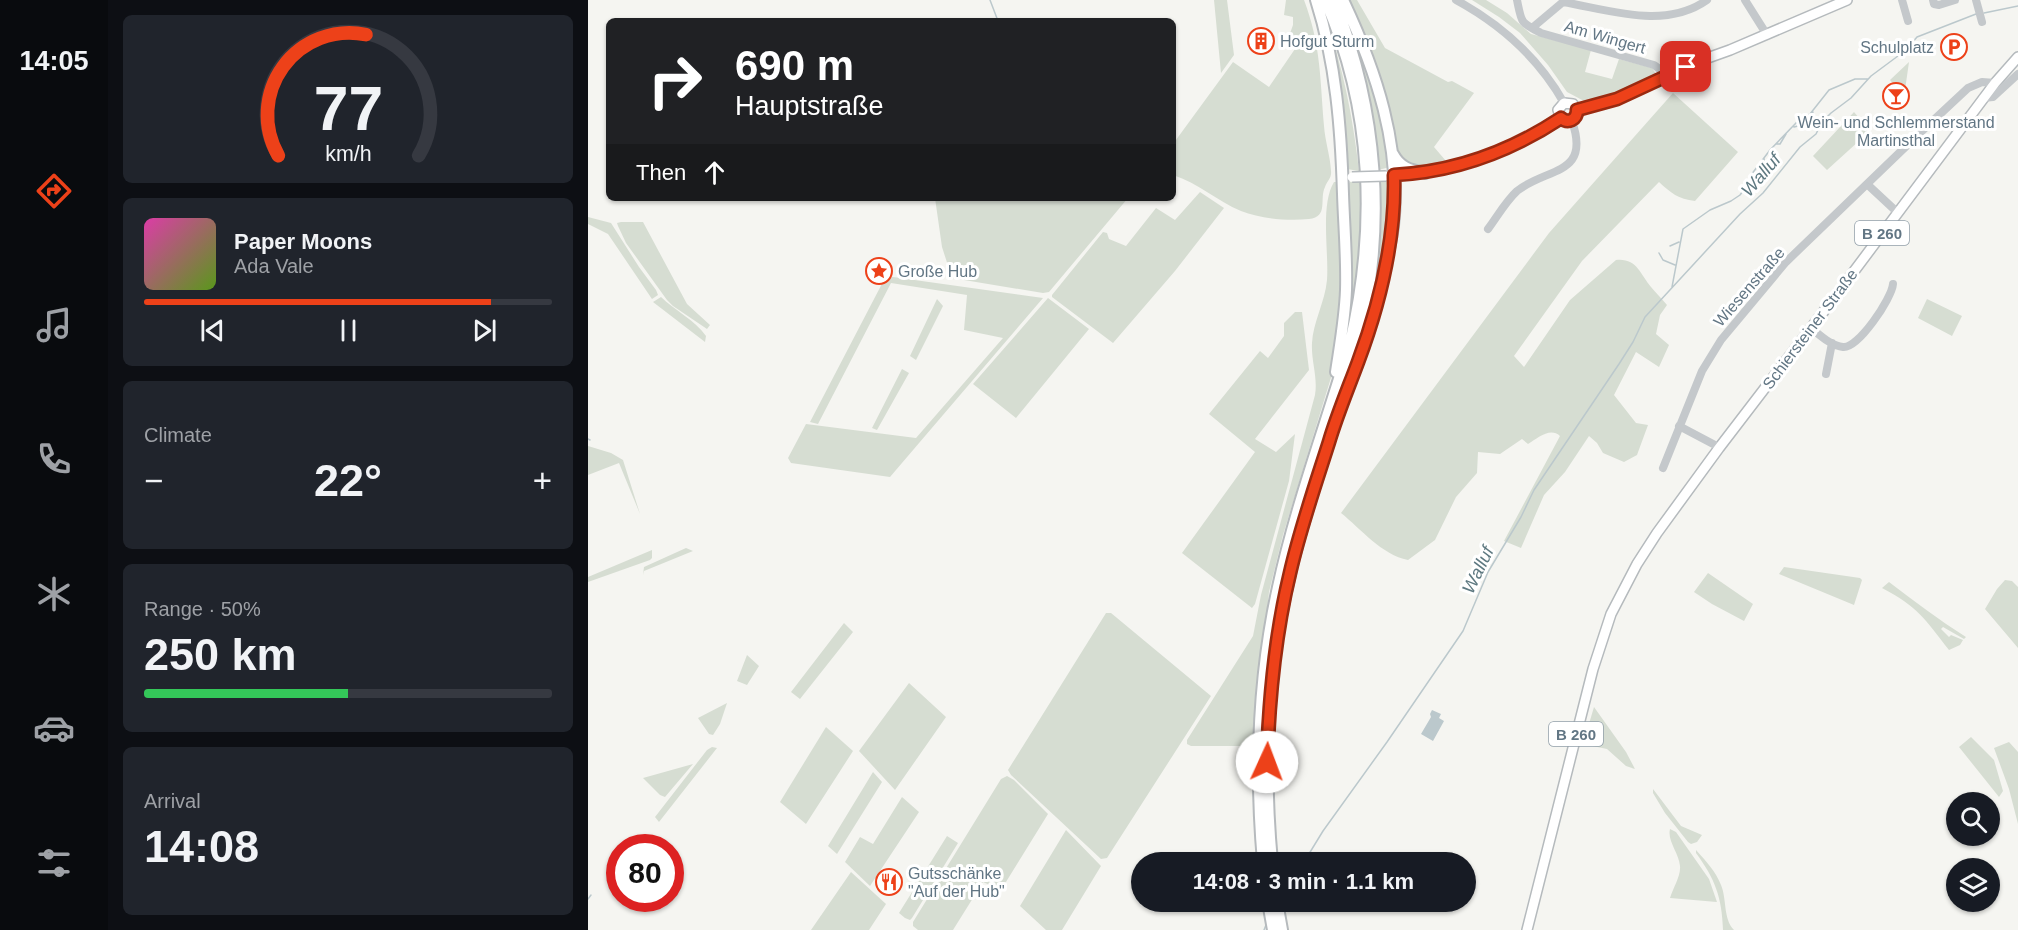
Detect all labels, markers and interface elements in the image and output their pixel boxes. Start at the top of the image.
street label: Am Wingert [1562,17,1648,57]
building icon: Hofgut Sturm [1246,26,1276,56]
parking icon: Schulplatz [1939,32,1969,62]
place label: Hofgut Sturm [1280,33,1374,50]
place label: Schulplatz [1860,39,1934,56]
pin [1660,41,1711,92]
icon: right [636,42,714,120]
text: 690 m [735,42,854,89]
text: 14:05 [19,46,89,76]
icon: arrive [1669,50,1702,83]
text: 77 [313,74,383,143]
bar icon: Wein- und Schlemmerstand Martinsthal [1881,81,1911,111]
text: Hauptstraße [735,91,884,121]
place label: Wein- und Schlemmerstand Martinsthal [1797,114,1995,149]
text: km/h [325,142,371,166]
water label: Walluf [1737,148,1786,200]
icon: ahead [698,156,731,189]
text: Then [636,160,686,185]
icon: directions [33,170,75,212]
road number: B 260 [1855,221,1909,245]
text: Paper Moons [234,229,372,254]
street label: Wiesenstraße [1710,244,1788,330]
text: Ada Vale [234,255,314,277]
place icon: Große Hub [864,256,894,286]
place label: Große Hub [898,263,977,280]
street label: Schiersteiner Straße [1759,266,1861,392]
icon: music [33,304,75,346]
icon: previous [196,314,229,347]
icon: pause [332,314,365,347]
icon: next [468,314,501,347]
text: Climate [144,424,212,446]
icon: phone [33,438,75,480]
text: 22° [314,455,382,506]
text: − [144,462,163,499]
text: + [533,462,552,499]
water label: Walluf [1458,541,1499,597]
icon: climate [33,573,75,615]
text: Range · 50% [144,598,261,620]
text: 250 km [144,629,297,680]
icon: car [33,707,75,749]
road number: B 260 [1549,722,1603,746]
position arrow [1235,730,1299,794]
text: Arrival [144,790,201,812]
map controls [1946,792,2000,912]
button: search [1946,792,2000,846]
text: 14:08 [144,821,259,872]
speed limit sign: 80 [606,834,684,912]
icon: filters [33,842,75,884]
button: layers [1946,858,2000,912]
place label: Gutsschänke "Auf der Hub" [908,865,1005,900]
restaurant icon: Gutsschänke "Auf der Hub" [874,867,904,897]
text: 14:08 · 3 min · 1.1 km [1193,869,1414,894]

